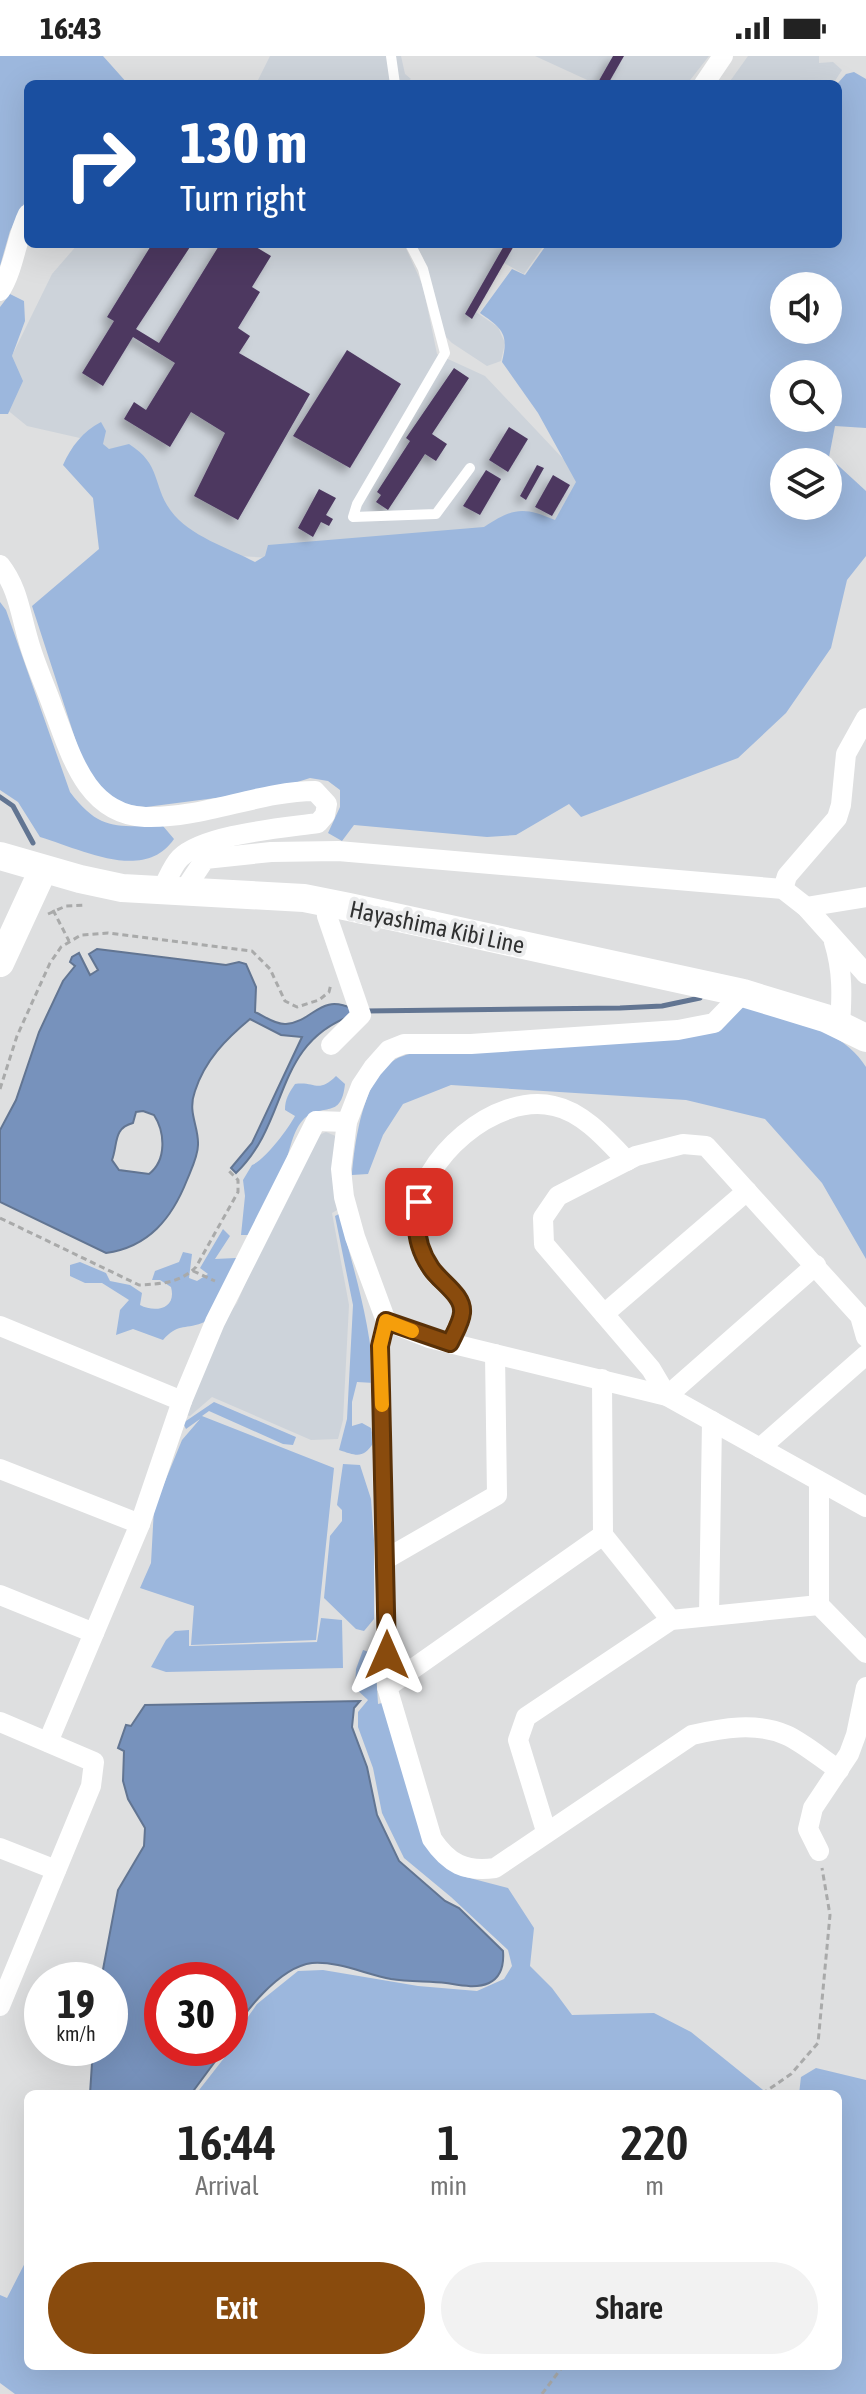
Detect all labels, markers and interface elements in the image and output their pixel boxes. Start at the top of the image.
text: 16:43 [40,11,102,45]
text: 130 m [180,111,307,175]
icon: right [48,112,152,216]
text: Turn right [180,177,307,219]
map controls [770,272,842,520]
button: sound [770,272,842,344]
button: search [770,360,842,432]
button: layers [770,448,842,520]
street label: Hayashima Kibi Line [347,895,527,959]
pin [385,1168,453,1236]
icon: arrive [397,1180,441,1224]
position arrow [345,1613,429,1697]
speed limit sign: 30 [144,1962,248,2066]
text: 19 [57,1981,95,2026]
text: km/h [56,2022,96,2045]
text: 16:44 [178,2115,276,2170]
text: 1 [437,2115,460,2170]
text: 220 [621,2115,688,2170]
text: Arrival [195,2171,259,2201]
text: min [430,2171,467,2201]
text: m [645,2171,664,2201]
button: Exit [48,2262,425,2354]
button: Share [441,2262,818,2354]

